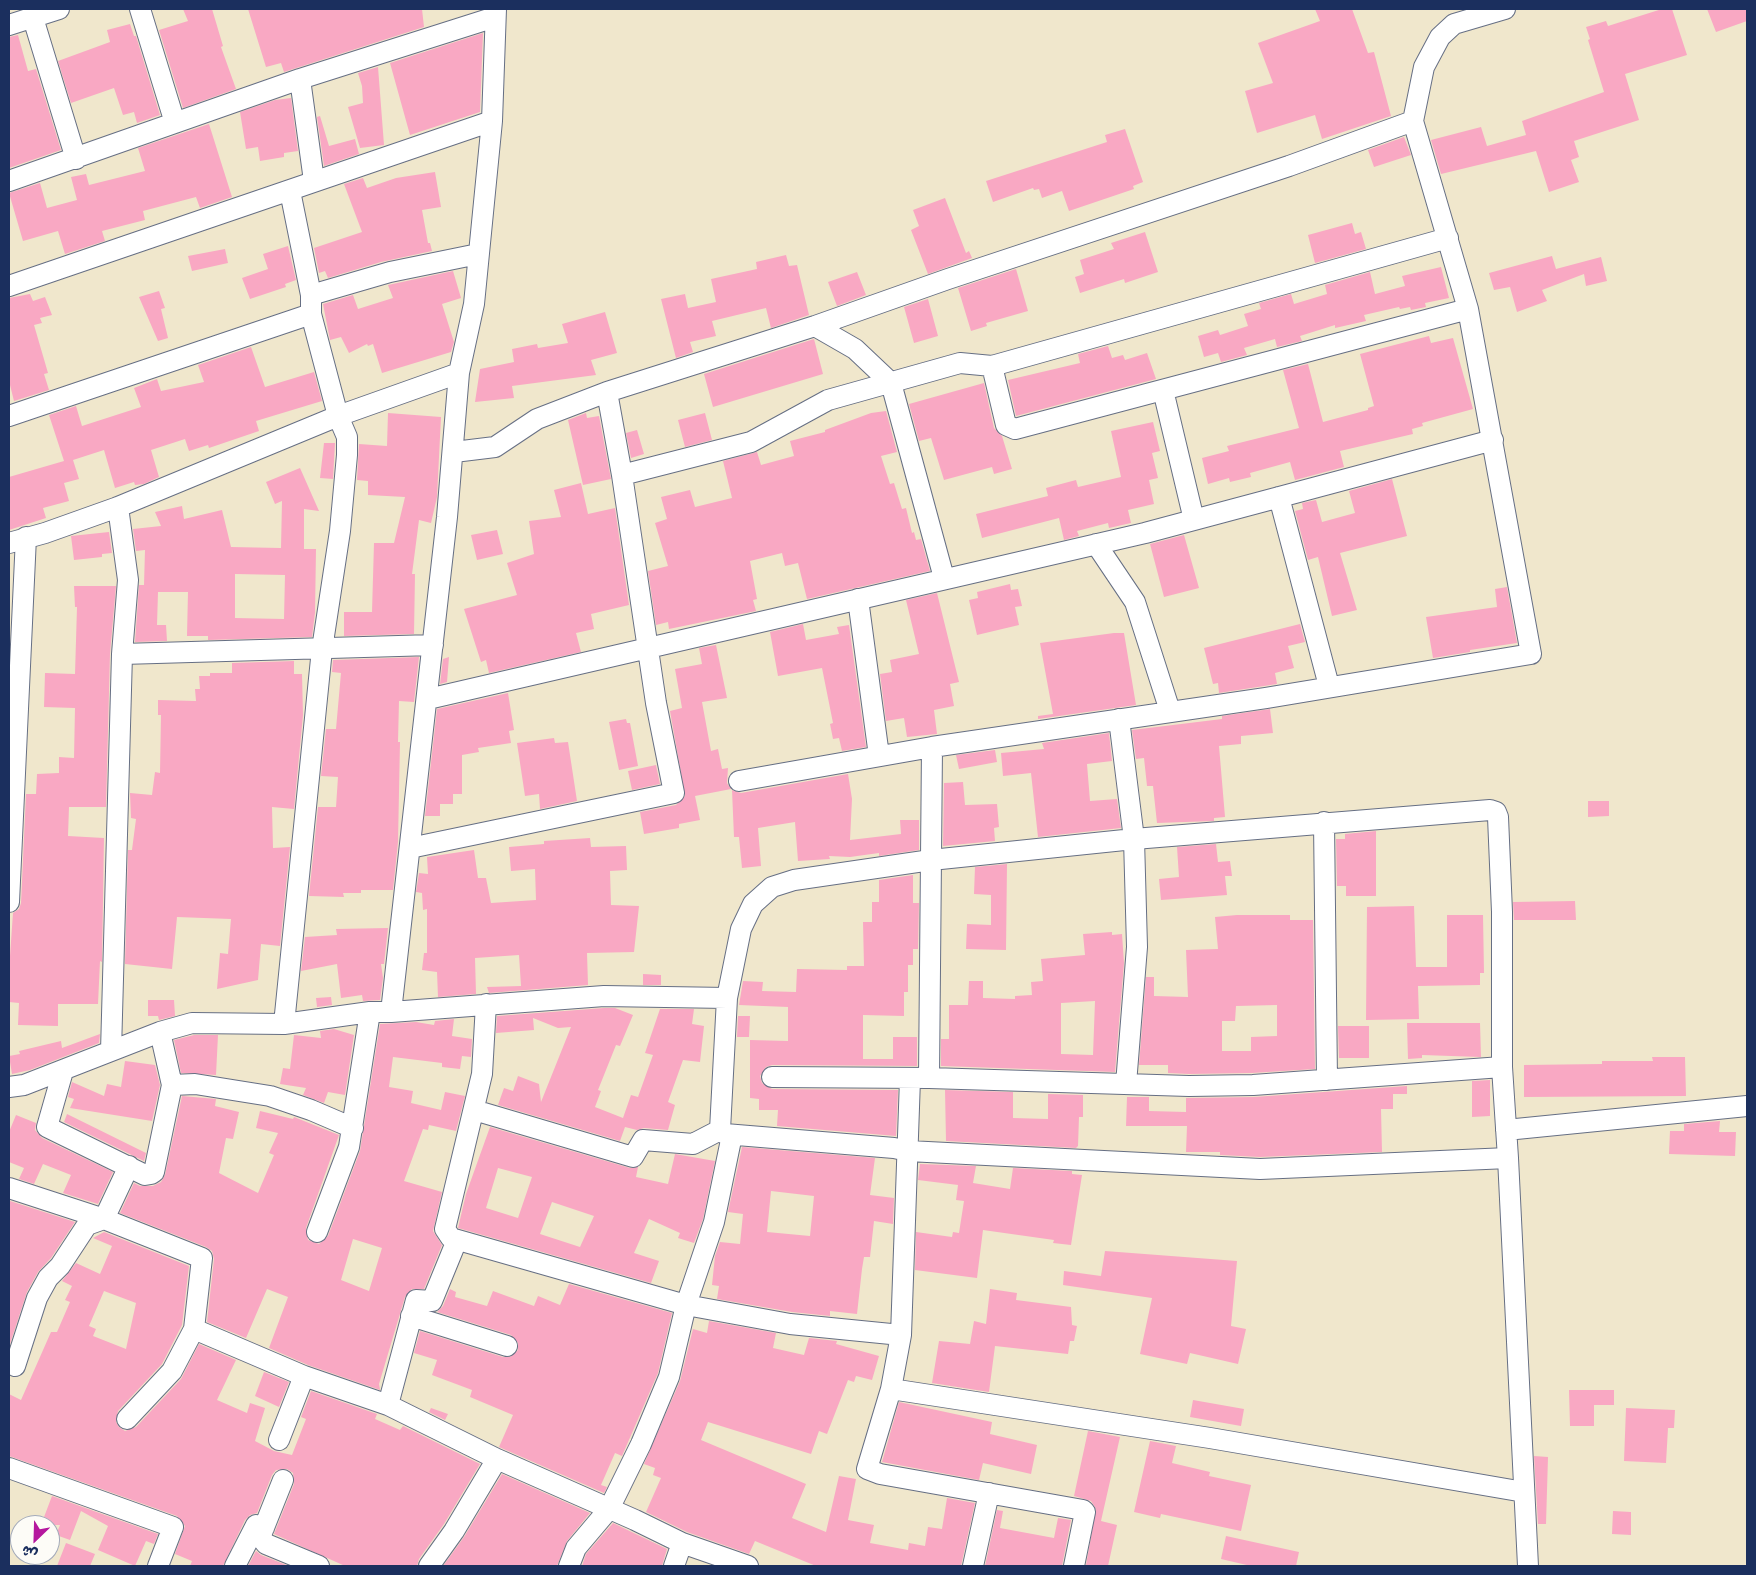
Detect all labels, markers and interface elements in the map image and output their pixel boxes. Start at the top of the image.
north arrow [10,1515,60,1565]
text: ش [18,1541,40,1565]

